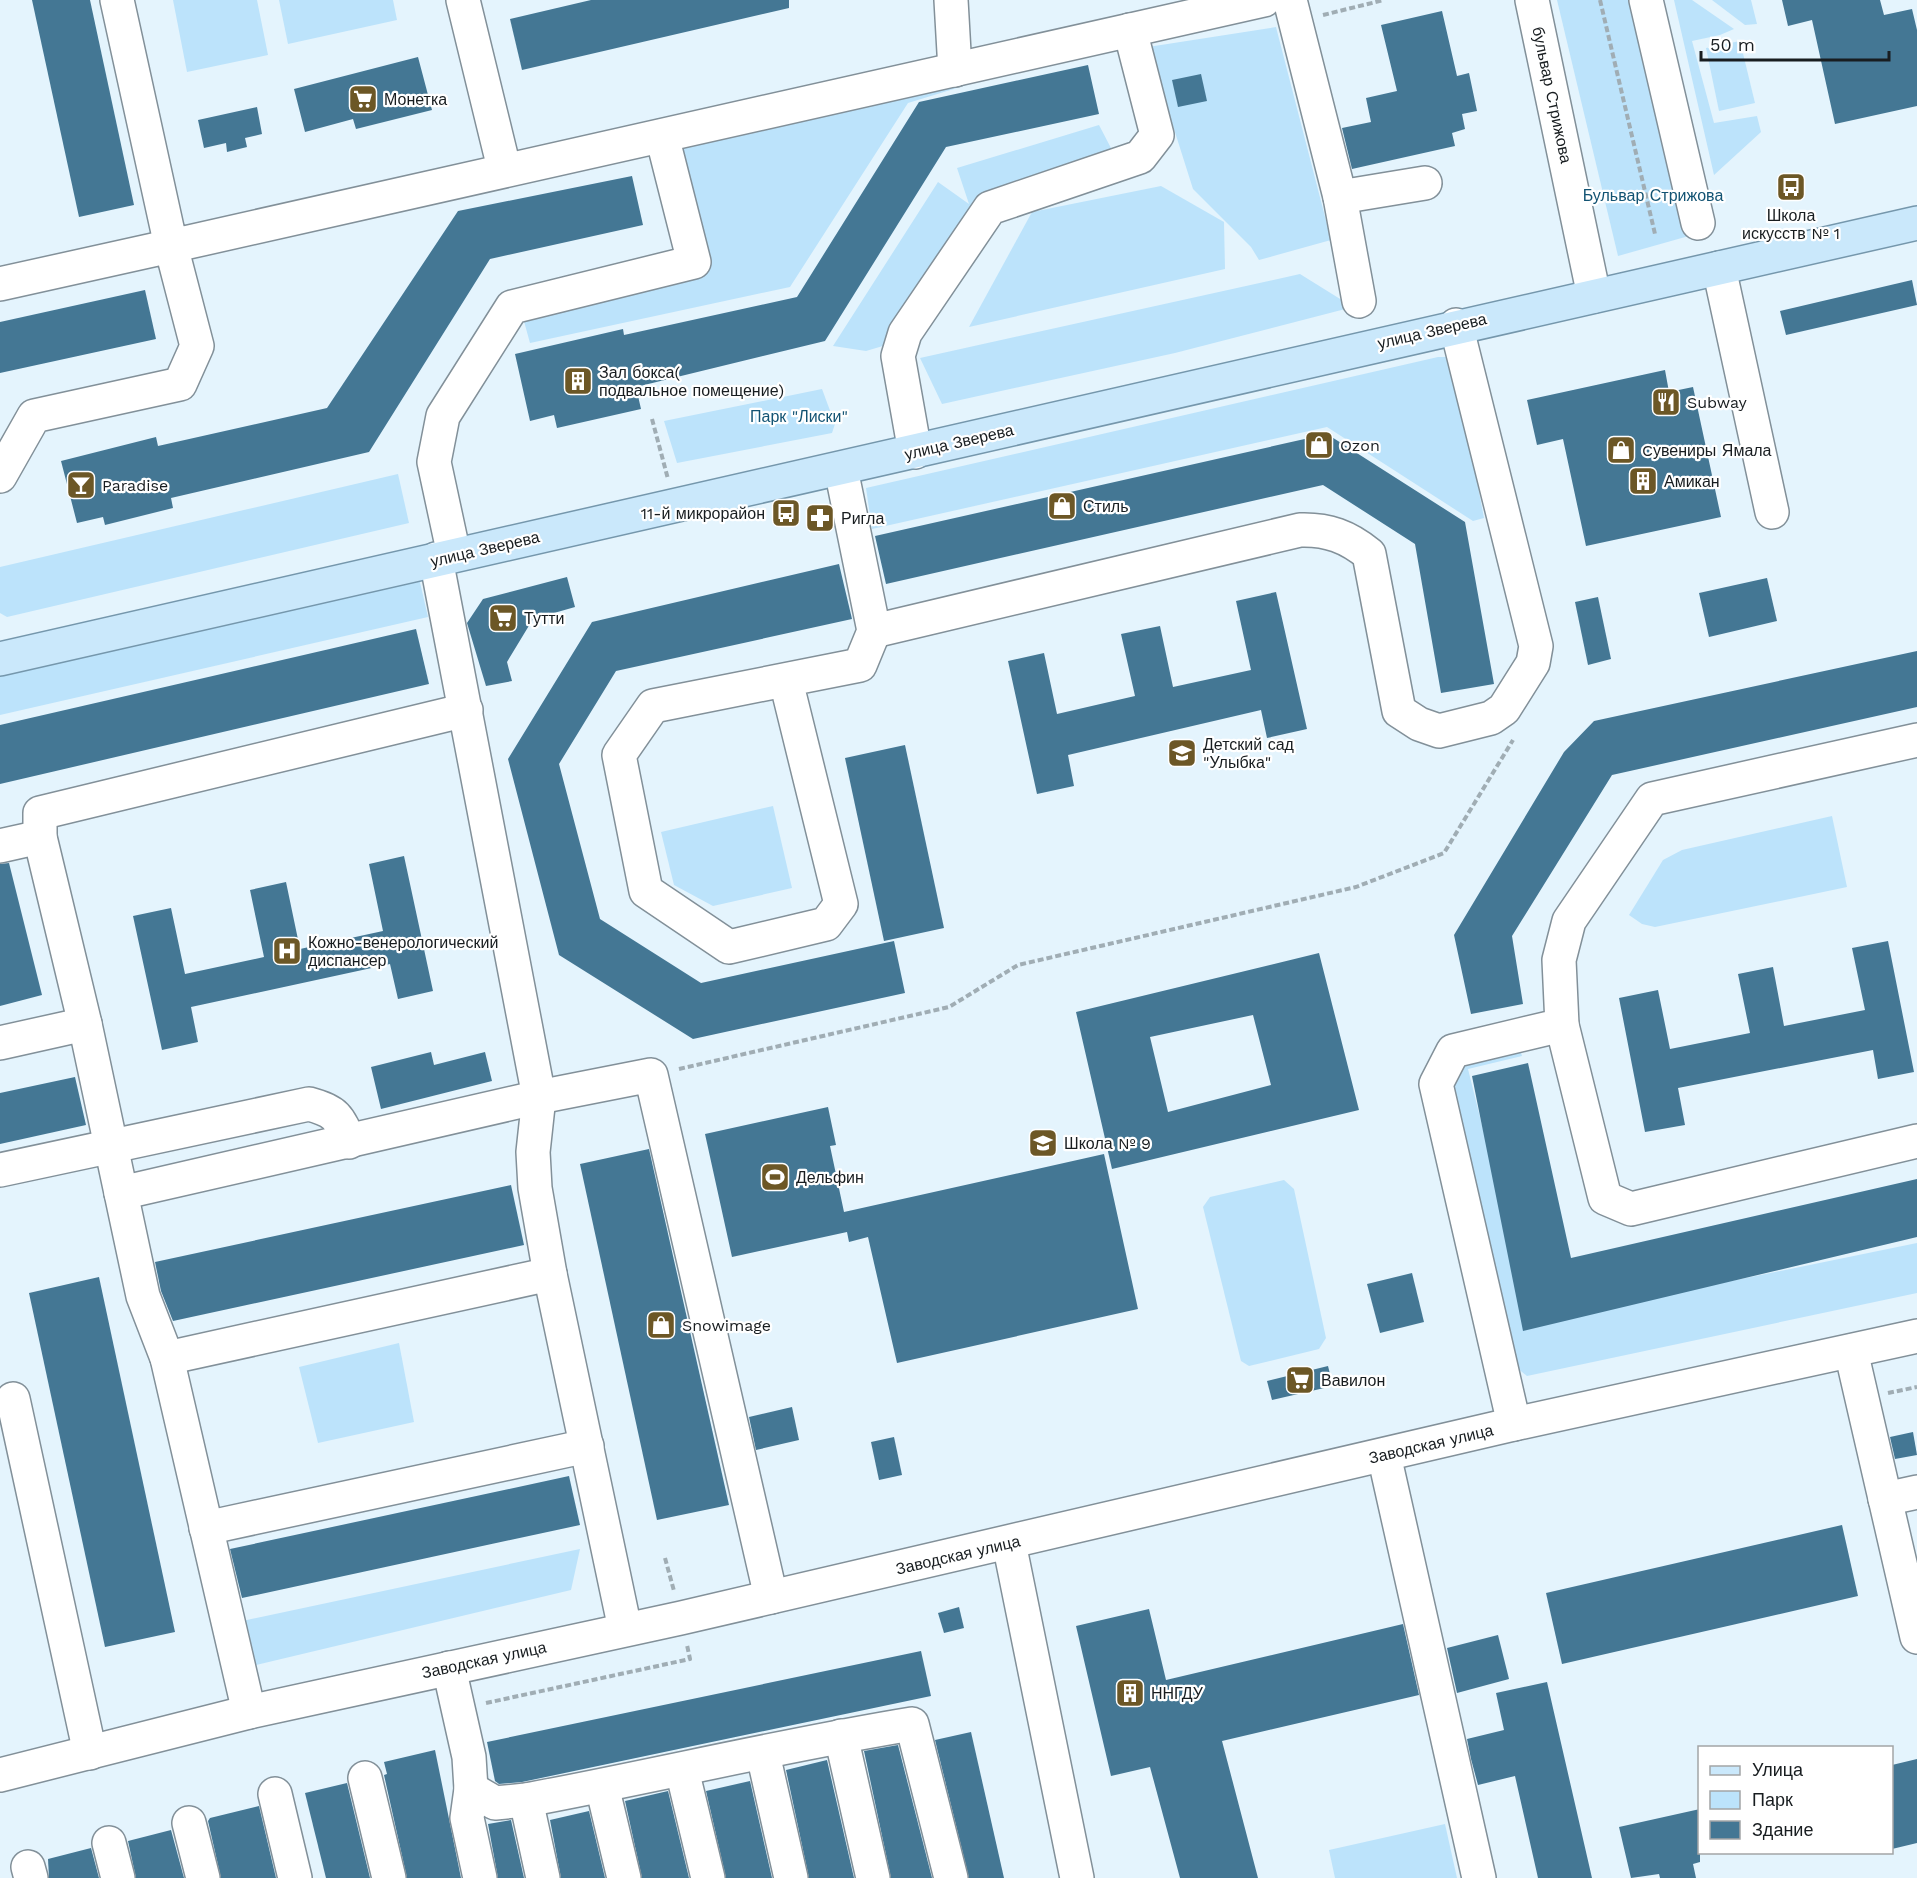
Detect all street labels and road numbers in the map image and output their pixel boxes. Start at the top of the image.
street label: бульвар Стрижова [1528,25,1576,165]
street label: улица Зверева [1376,309,1488,353]
street label: улица Зверева [903,420,1015,464]
street label: улица Зверева [429,527,541,571]
street label: Заводская улица [1367,1420,1495,1468]
street label: Заводская улица [894,1531,1022,1579]
street label: Заводская улица [420,1637,548,1683]

